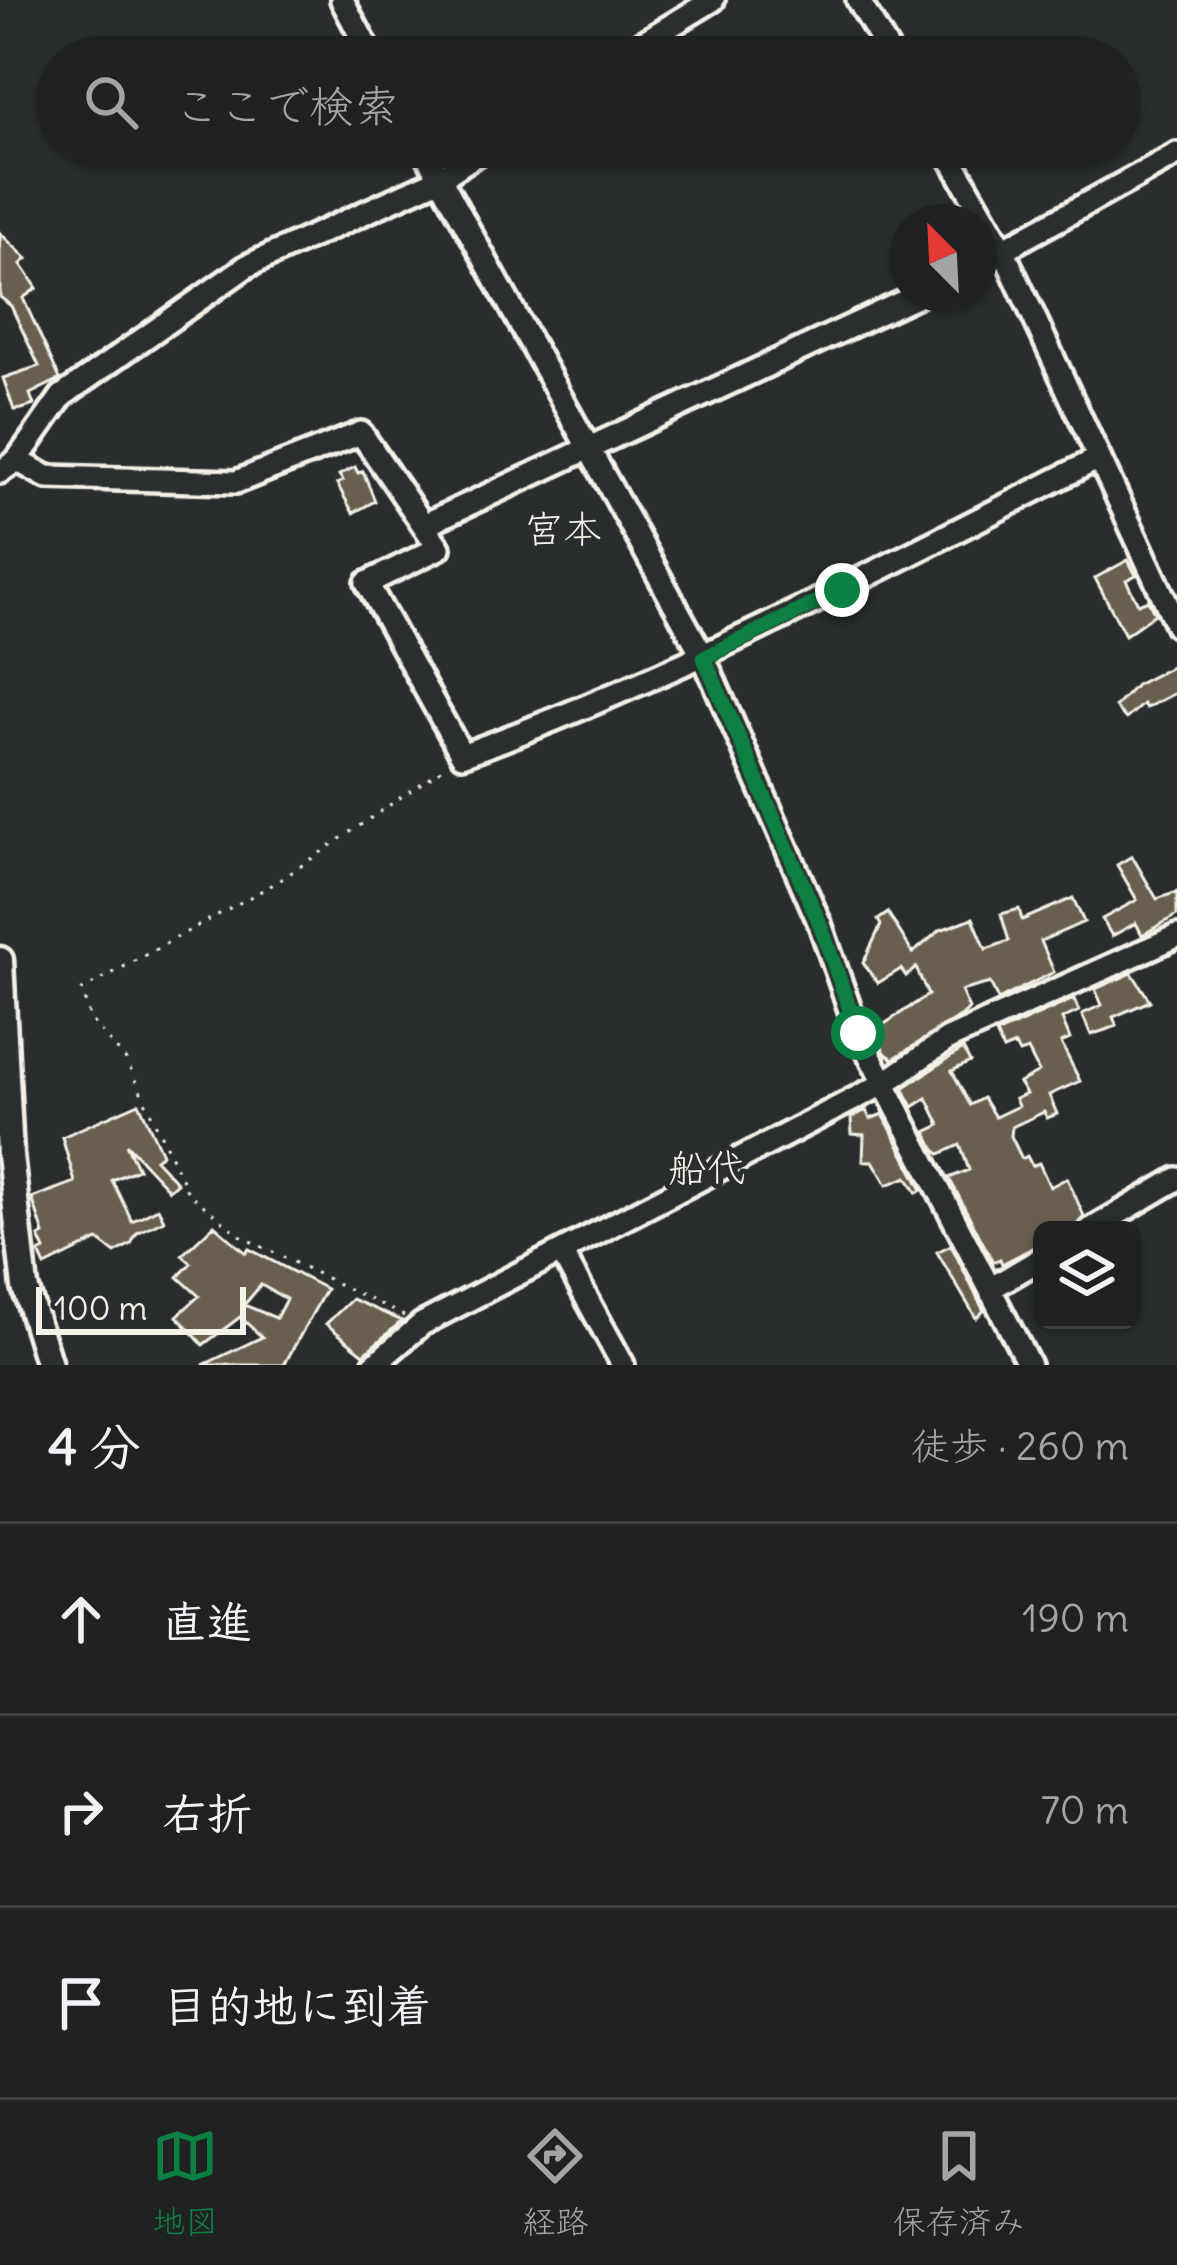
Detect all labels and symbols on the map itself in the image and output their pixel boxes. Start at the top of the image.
north arrow [889,204,997,312]
district label: 宮本 [524,505,602,554]
route end [815,563,869,617]
route start [831,1006,885,1060]
district label: 船代 [668,1144,746,1193]
scale bar [36,1281,246,1334]

